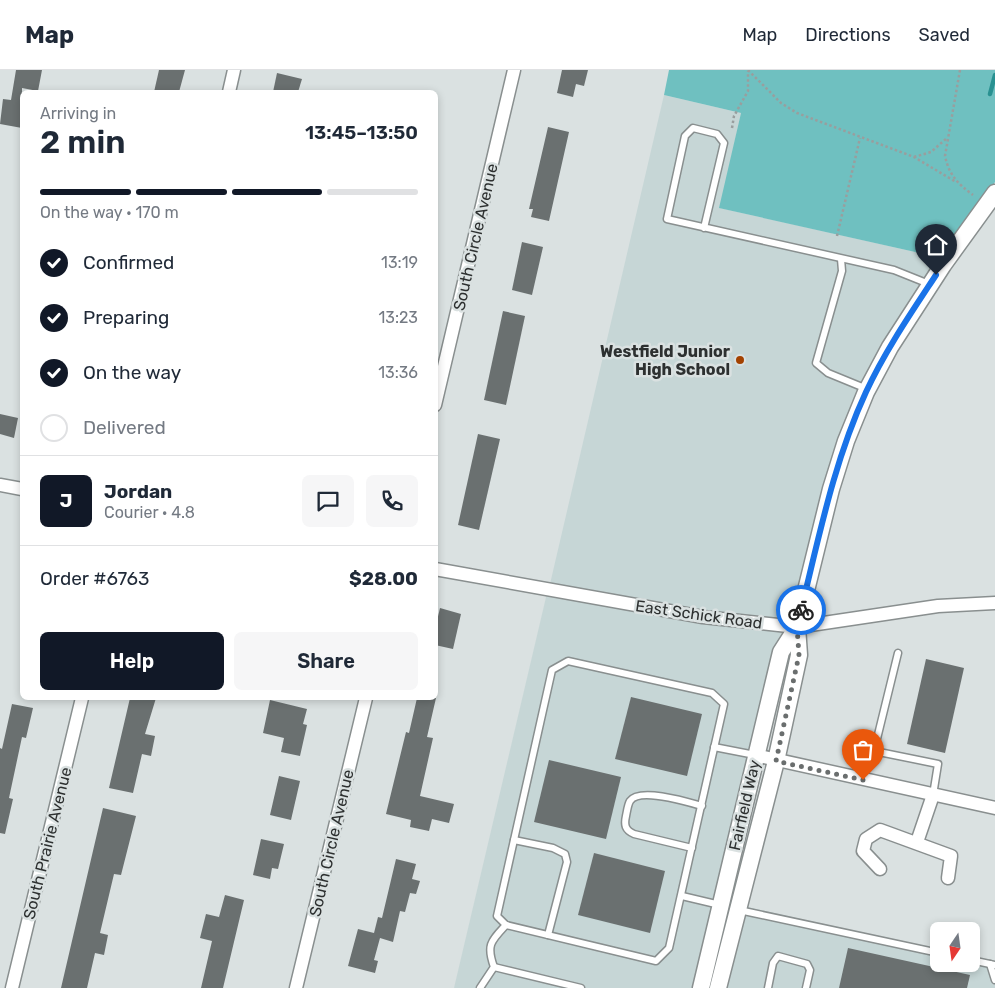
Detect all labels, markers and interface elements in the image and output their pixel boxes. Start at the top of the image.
text: Map [25,21,74,49]
text: Map [742,24,777,46]
text: Directions [805,24,891,46]
text: Saved [919,24,970,46]
text: Arriving in [40,104,116,123]
text: 13:45–13:50 [305,121,418,144]
text: 2 min [40,123,125,161]
street label: South Circle Avenue [449,162,502,313]
text: On the way · 170 m [40,203,179,222]
pin [915,224,957,275]
icon: home [922,231,950,259]
icon: check [40,249,68,277]
text: Confirmed [83,251,174,274]
text: 13:19 [381,253,418,272]
icon: check [40,304,68,332]
text: Preparing [83,306,169,329]
text: 13:23 [378,308,418,327]
place label: Westfield Junior High School [600,342,731,379]
marker: Westfield Junior High School [734,354,746,366]
icon: check [40,359,68,387]
text: On the way [83,361,181,384]
text: 13:36 [378,363,418,382]
text: Delivered [83,416,166,439]
button: chat [302,475,354,527]
button: phone [366,475,418,527]
text: Jordan [104,480,172,503]
text: J [60,489,72,512]
text: Courier · 4.8 [104,503,195,522]
text: Order #6763 [40,567,149,590]
text: $28.00 [349,567,418,590]
courier [776,585,826,635]
street label: East Schick Road [634,596,764,633]
icon: bike [787,596,815,624]
button: Help [40,632,224,690]
button: Share [234,632,418,690]
pin [842,729,884,780]
icon: bag [849,736,877,764]
street label: Fairfield Way [725,758,764,852]
street label: South Prairie Avenue [19,765,76,921]
street label: South Circle Avenue [305,768,358,919]
north arrow [930,922,980,972]
map controls [930,922,980,972]

